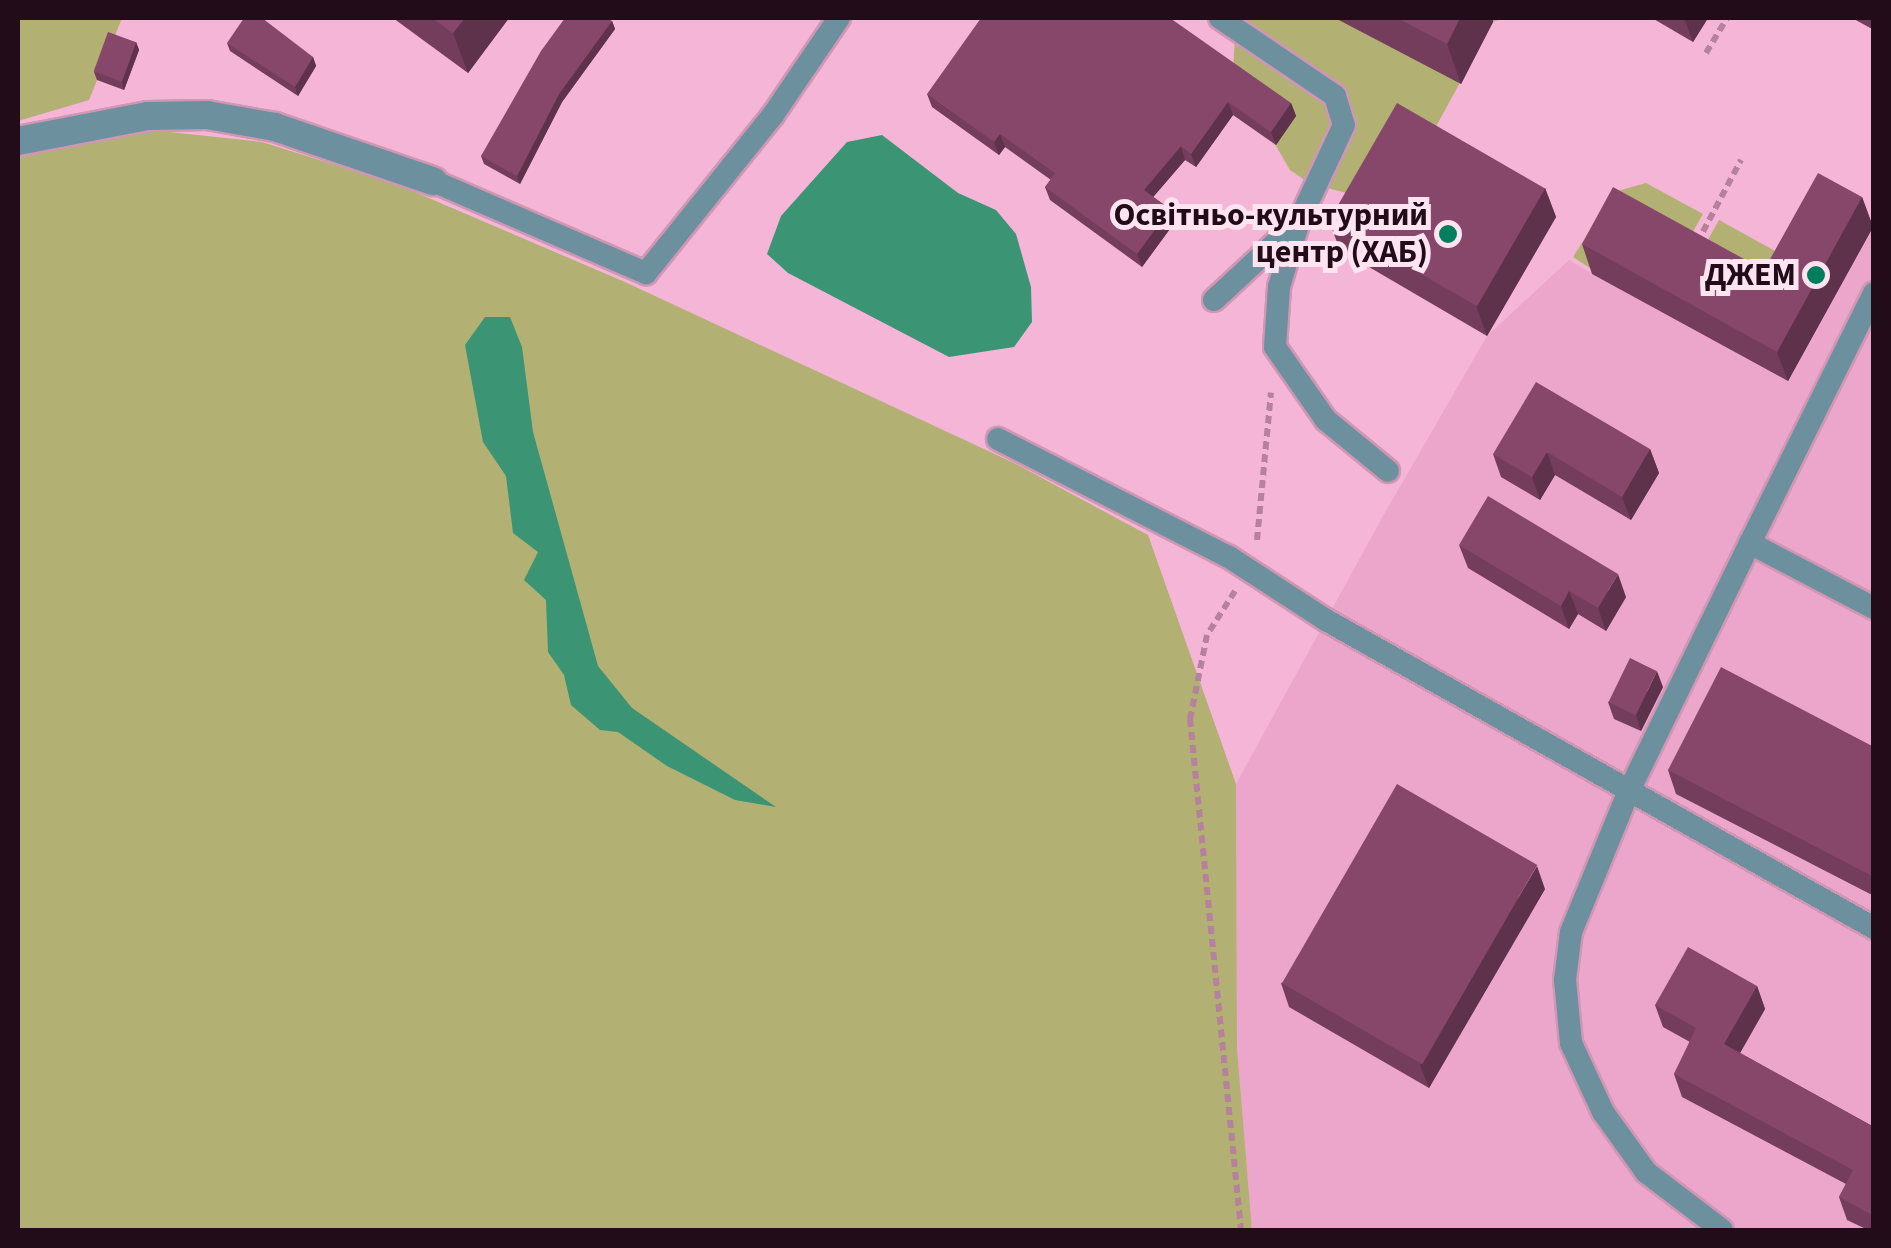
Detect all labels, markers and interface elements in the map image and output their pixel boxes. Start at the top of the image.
place label: Освітньо-культурний центр (ХАБ) [1114,197,1428,272]
marker: Освітньо-культурний центр (ХАБ) [1437,223,1459,245]
place label: ДЖЕМ [1705,256,1796,294]
marker: ДЖЕМ [1805,264,1827,286]

